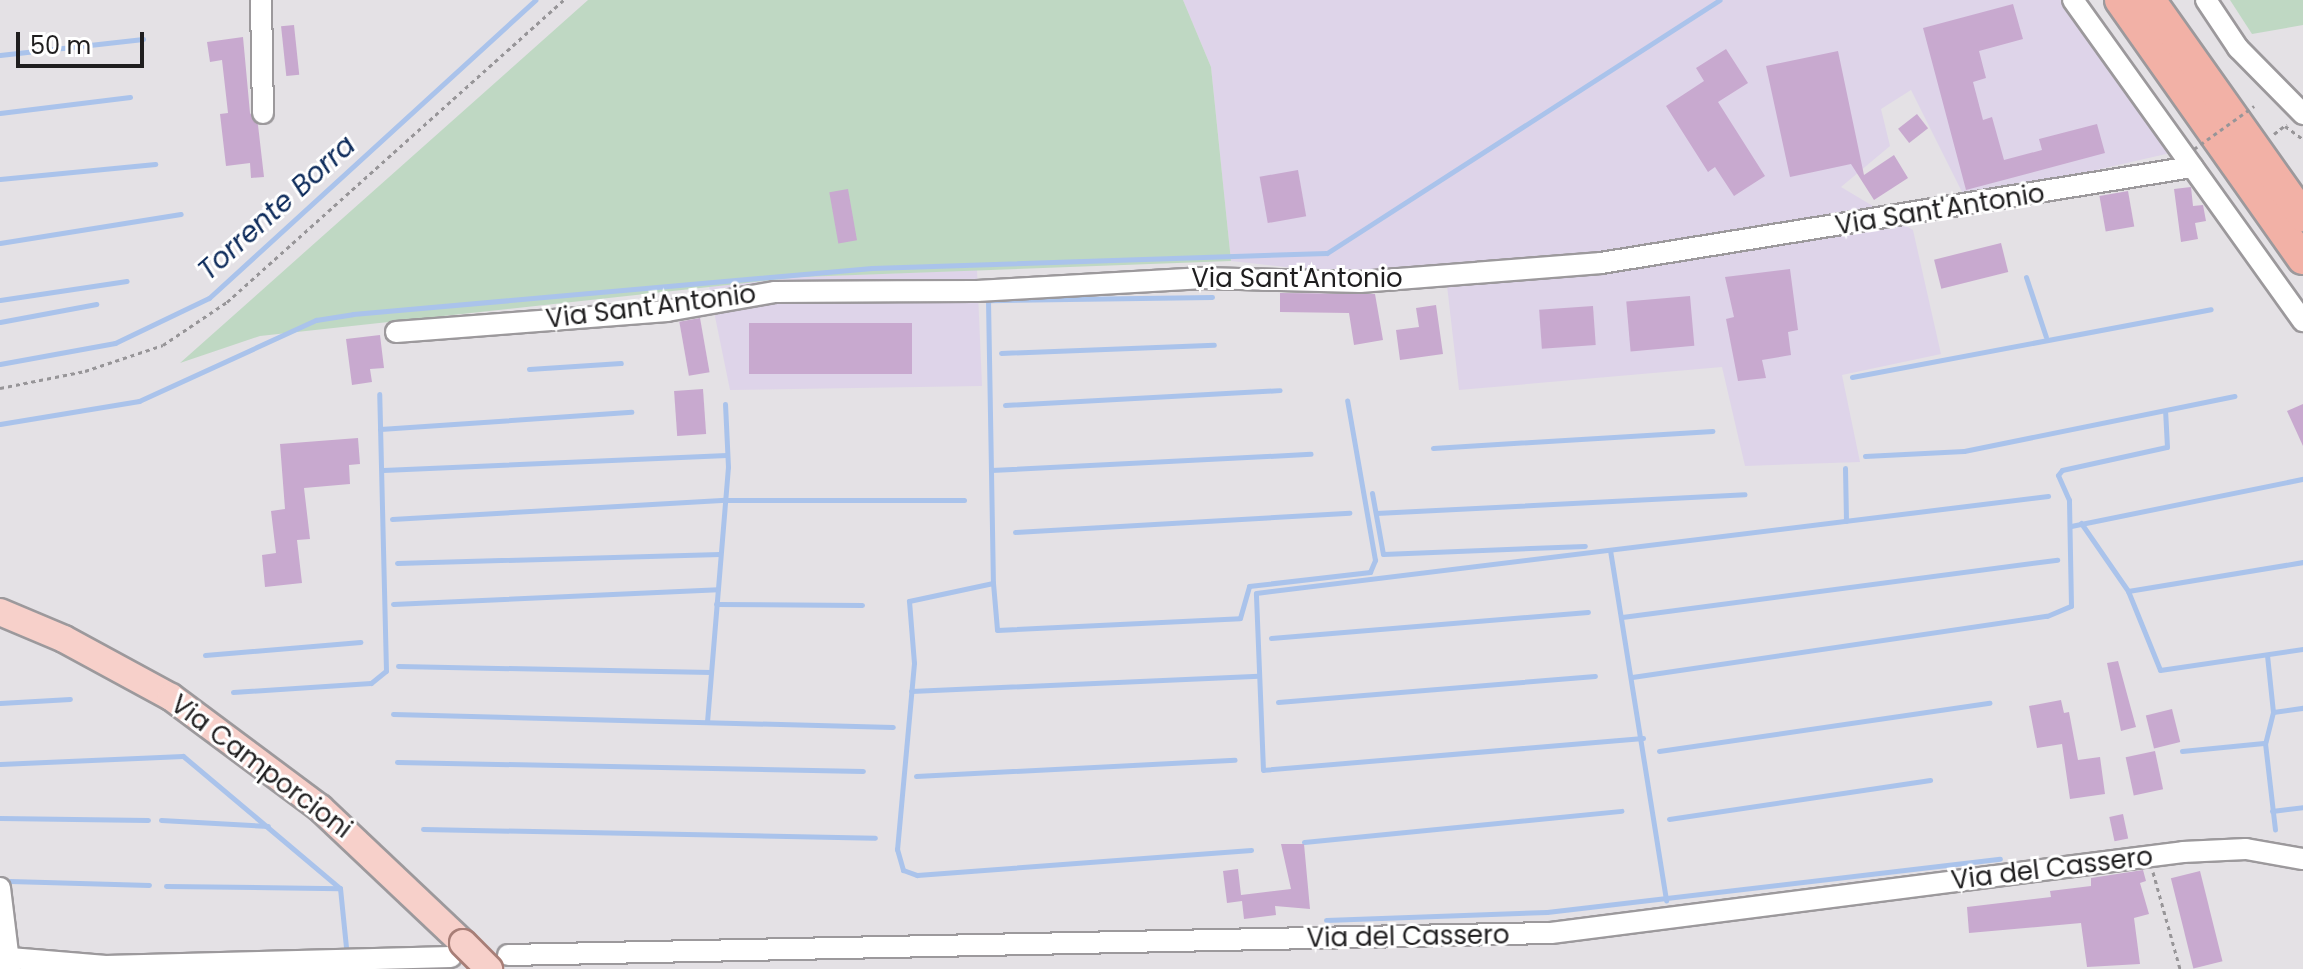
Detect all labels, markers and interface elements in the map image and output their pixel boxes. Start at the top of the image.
scale bar [20,16,148,66]
text: 50 m [30,29,91,62]
water label: Torrente Borra [191,129,363,287]
street label: Via Sant'Antonio [1833,178,2047,242]
street label: Via Sant'Antonio [1191,263,1403,295]
street label: Via Sant'Antonio [544,279,758,335]
street label: Via Camporcioni [164,689,358,845]
street label: Via del Cassero [1949,841,2155,897]
street label: Via del Cassero [1306,920,1510,954]

